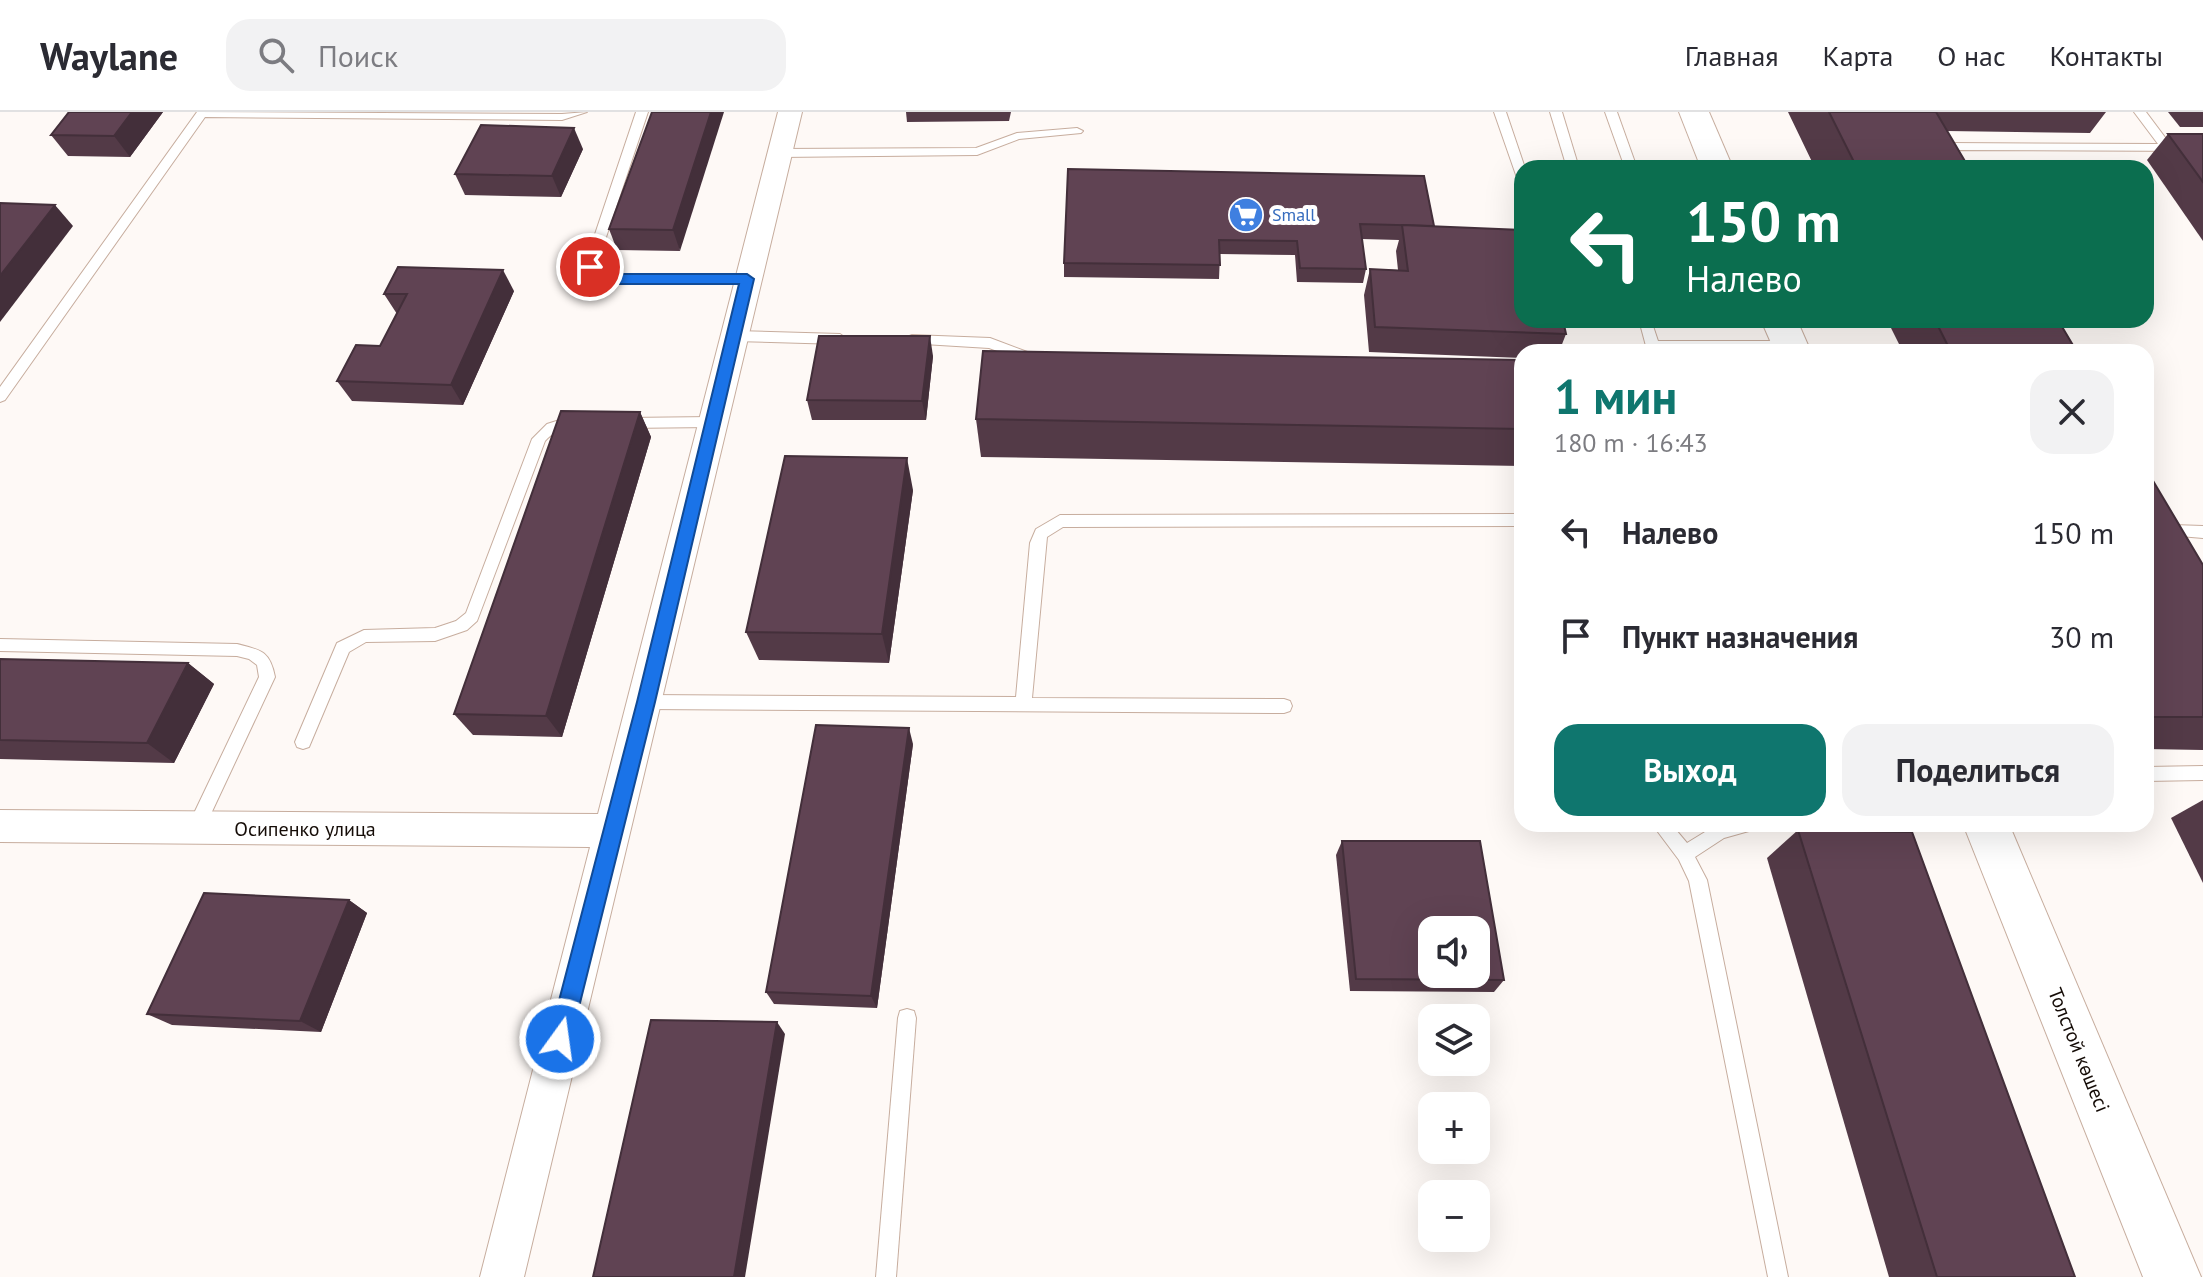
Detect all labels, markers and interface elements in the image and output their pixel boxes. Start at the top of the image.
search box [226,19,786,91]
text: Waylane [40,31,178,80]
icon: search [254,33,298,77]
text: Поиск [318,36,398,75]
text: Главная [1685,37,1779,74]
text: Карта [1823,37,1893,74]
text: О нас [1937,37,2006,74]
text: Контакты [2050,37,2163,74]
text: 150 m [1686,185,1841,257]
icon: left [1554,192,1658,296]
supermarket icon: Small [1227,196,1265,234]
place label: Small [1272,203,1316,226]
pin [556,233,624,301]
icon: arrive [568,245,612,289]
text: Налево [1686,255,1802,302]
text: 1 мин [1554,365,1677,427]
button: close [2030,370,2114,454]
text: 180 m · 16:43 [1554,426,1708,459]
icon: left [1554,510,1598,554]
text: Налево [1622,513,1718,552]
text: 150 m [2033,513,2114,552]
icon: arrive [1554,614,1598,658]
text: Пункт назначения [1622,617,1858,656]
text: 30 m [2049,617,2114,656]
button: Выход [1554,724,1826,816]
button: Поделиться [1842,724,2114,816]
street label: Осипенко улица [234,816,376,842]
map controls [1418,916,1490,1252]
button: sound [1418,916,1490,988]
street label: Толстой көшесі [2042,984,2116,1116]
position arrow [518,997,602,1081]
button: layers [1418,1004,1490,1076]
button: + [1418,1092,1490,1164]
button: − [1418,1180,1490,1252]

